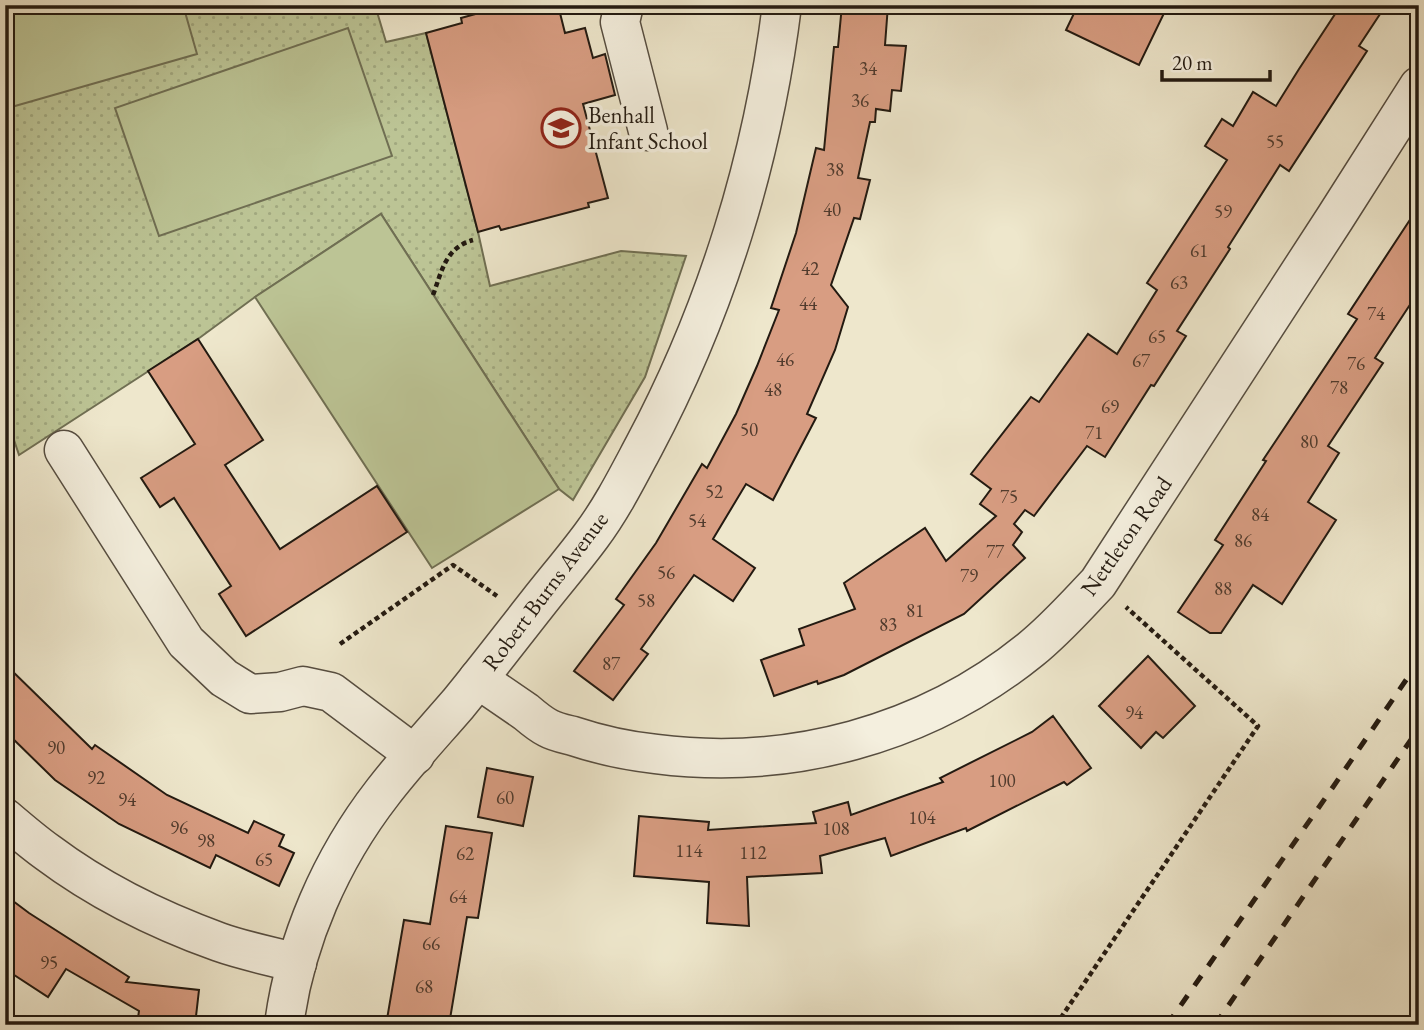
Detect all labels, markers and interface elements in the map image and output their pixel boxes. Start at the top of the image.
scale bar [1162,38,1270,82]
text: 20 m [1172,49,1213,76]
house number: 34 [859,56,878,81]
house number: 36 [851,88,869,113]
place label: Benhall Infant School [588,100,708,156]
school or university icon: Benhall Infant School [540,107,582,149]
house number: 55 [1266,129,1284,154]
house number: 38 [826,157,844,182]
house number: 40 [823,197,841,222]
house number: 59 [1214,199,1232,224]
house number: 61 [1190,238,1208,263]
house number: 42 [801,256,819,281]
house number: 63 [1170,270,1188,295]
house number: 44 [799,291,818,316]
house number: 74 [1367,301,1386,326]
house number: 65 [1148,324,1166,349]
house number: 46 [776,347,794,372]
house number: 67 [1132,348,1151,373]
house number: 76 [1347,351,1365,376]
house number: 78 [1330,375,1348,400]
house number: 48 [764,377,782,402]
house number: 69 [1101,394,1119,419]
house number: 50 [740,417,758,442]
house number: 71 [1085,420,1103,445]
house number: 80 [1300,429,1318,454]
street label: Nettleton Road [1074,470,1179,602]
house number: 52 [705,479,723,504]
house number: 75 [1000,484,1018,509]
house number: 84 [1251,502,1270,527]
street label: Robert Burns Avenue [475,505,615,677]
house number: 54 [688,508,707,533]
house number: 86 [1234,528,1252,553]
house number: 77 [986,539,1005,564]
house number: 56 [657,560,675,585]
house number: 79 [960,563,978,588]
house number: 88 [1214,576,1232,601]
house number: 58 [637,588,655,613]
house number: 81 [906,598,924,623]
house number: 83 [879,612,897,637]
house number: 87 [602,651,621,676]
house number: 94 [1125,700,1144,725]
house number: 90 [47,735,65,760]
house number: 92 [87,765,105,790]
house number: 100 [988,768,1016,793]
house number: 60 [496,785,514,810]
house number: 94 [118,787,137,812]
house number: 104 [908,805,937,830]
house number: 96 [170,815,188,840]
house number: 108 [822,816,850,841]
house number: 98 [197,828,215,853]
house number: 114 [675,838,704,863]
house number: 112 [739,840,767,865]
house number: 62 [456,841,474,866]
house number: 65 [255,847,273,872]
house number: 64 [449,884,468,909]
house number: 66 [422,931,440,956]
house number: 95 [40,950,58,975]
house number: 68 [415,974,433,999]

